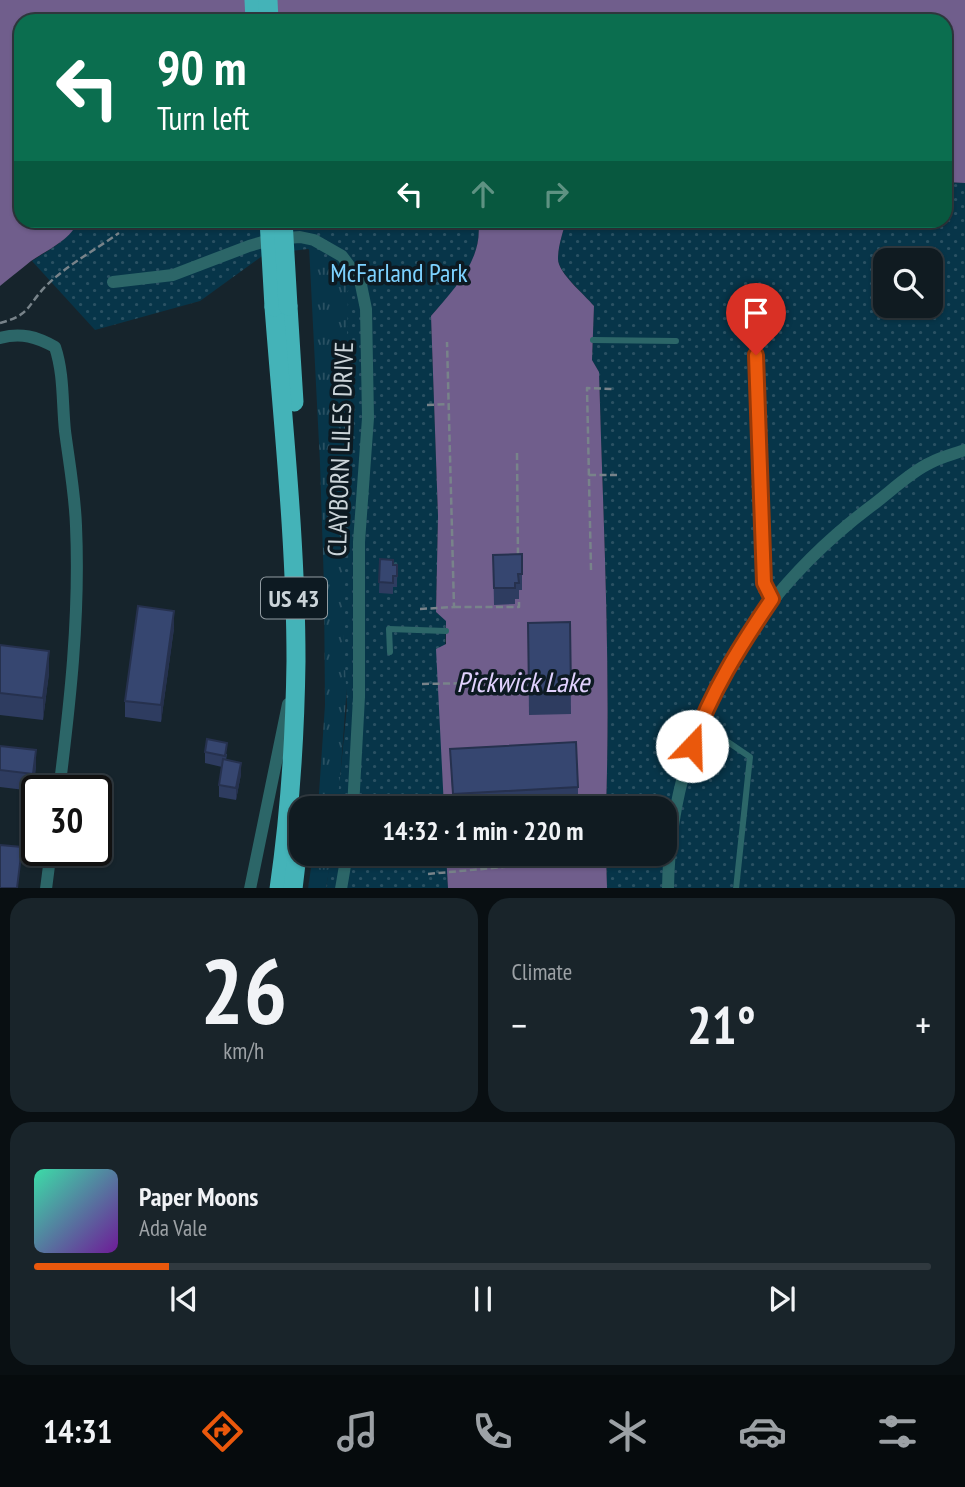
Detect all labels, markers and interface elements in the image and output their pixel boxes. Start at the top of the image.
text: 90 m [157,35,246,99]
icon: left [42,42,133,133]
text: Turn left [157,97,249,139]
icon: left [391,175,429,213]
icon: ahead [464,175,502,213]
icon: right [537,175,575,213]
map controls [873,248,943,318]
button: search [873,248,943,318]
park label: McFarland Park [330,256,468,289]
pin [726,283,786,355]
icon: arrive [737,294,775,332]
street label: CLAYBORN LILES DRIVE [320,341,360,557]
road number: US 43 [261,578,327,618]
water label: Pickwick Lake [457,663,592,700]
position arrow [655,709,729,783]
speed limit sign: 30 [21,775,112,866]
text: 14:32 · 1 min · 220 m [383,814,583,847]
text: 26 [200,931,287,1049]
text: Climate [512,957,572,986]
text: 21° [687,991,756,1058]
text: − [512,1000,527,1049]
text: + [915,1000,931,1049]
text: km/h [223,1036,264,1065]
text: Paper Moons [139,1180,258,1213]
text: Ada Vale [139,1213,207,1242]
icon: previous [165,1280,203,1318]
icon: pause [464,1280,502,1318]
icon: next [763,1280,801,1318]
icon: directions [198,1407,247,1456]
icon: music [333,1407,382,1456]
icon: phone [468,1407,517,1456]
icon: climate [603,1407,652,1456]
icon: car [738,1407,787,1456]
icon: filters [873,1407,922,1456]
text: 14:31 [43,1410,112,1452]

